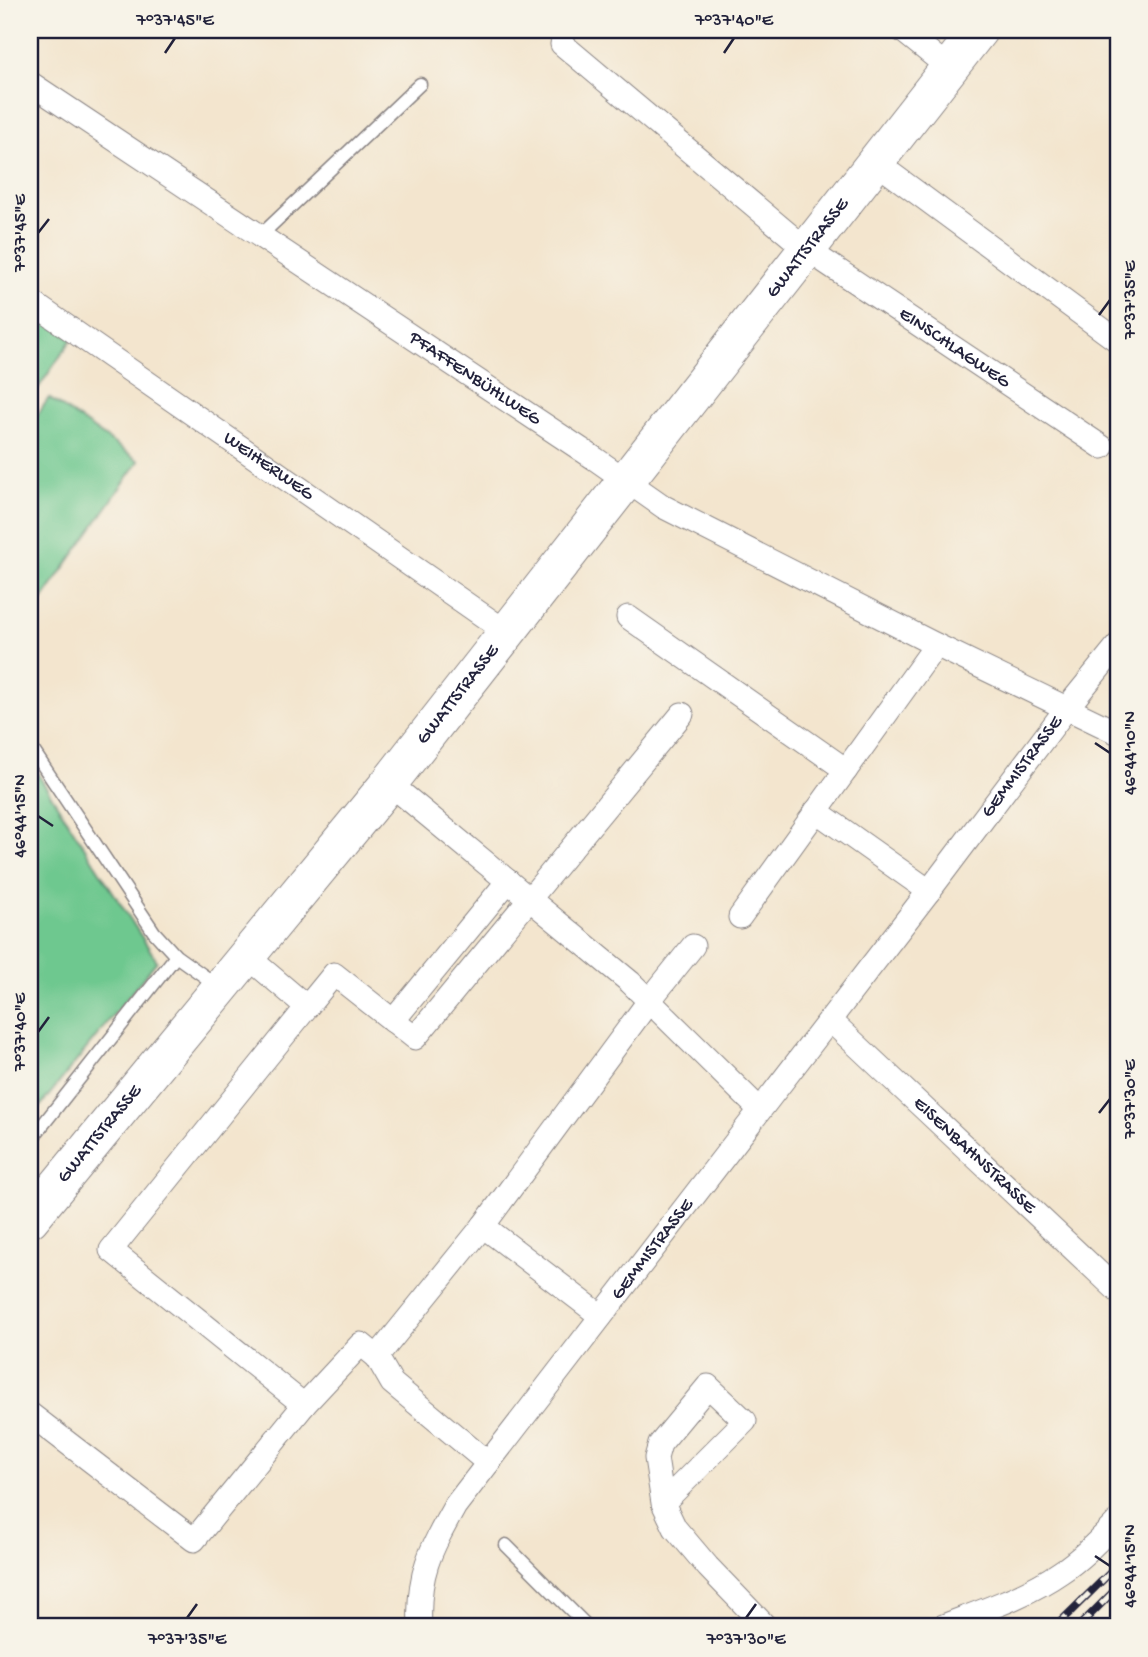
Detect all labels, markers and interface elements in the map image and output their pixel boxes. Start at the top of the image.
text: 7°37'45"E [135,11,214,32]
text: 7°37'40"E [694,11,774,32]
street label: GWATTSTRASSE [762,193,855,303]
text: 7°37'45"E [11,194,32,273]
text: 7°37'35"E [1121,260,1142,340]
street label: EINSCHLAGWEG [894,303,1015,394]
street label: PFAFFENBÜHLWEG [403,326,546,431]
street label: WEIHERWEG [218,427,319,506]
street label: GWATTSTRASSE [412,639,505,749]
street label: GEMMISTRASSE [977,711,1069,822]
text: 46°44'10"N [1121,711,1142,795]
text: 46°44'15"N [11,774,32,858]
text: 7°37'40"E [11,992,32,1072]
text: 7°37'30"E [1121,1059,1142,1140]
street label: GWATTSTRASSE [53,1079,148,1188]
street label: EISENBAHNSTRASSE [908,1092,1041,1220]
street label: GEMMISTRASSE [606,1194,700,1305]
text: 46°44'15"N [1121,1524,1142,1608]
text: 7°37'35"E [147,1630,227,1651]
text: 7°37'30"E [706,1630,786,1651]

